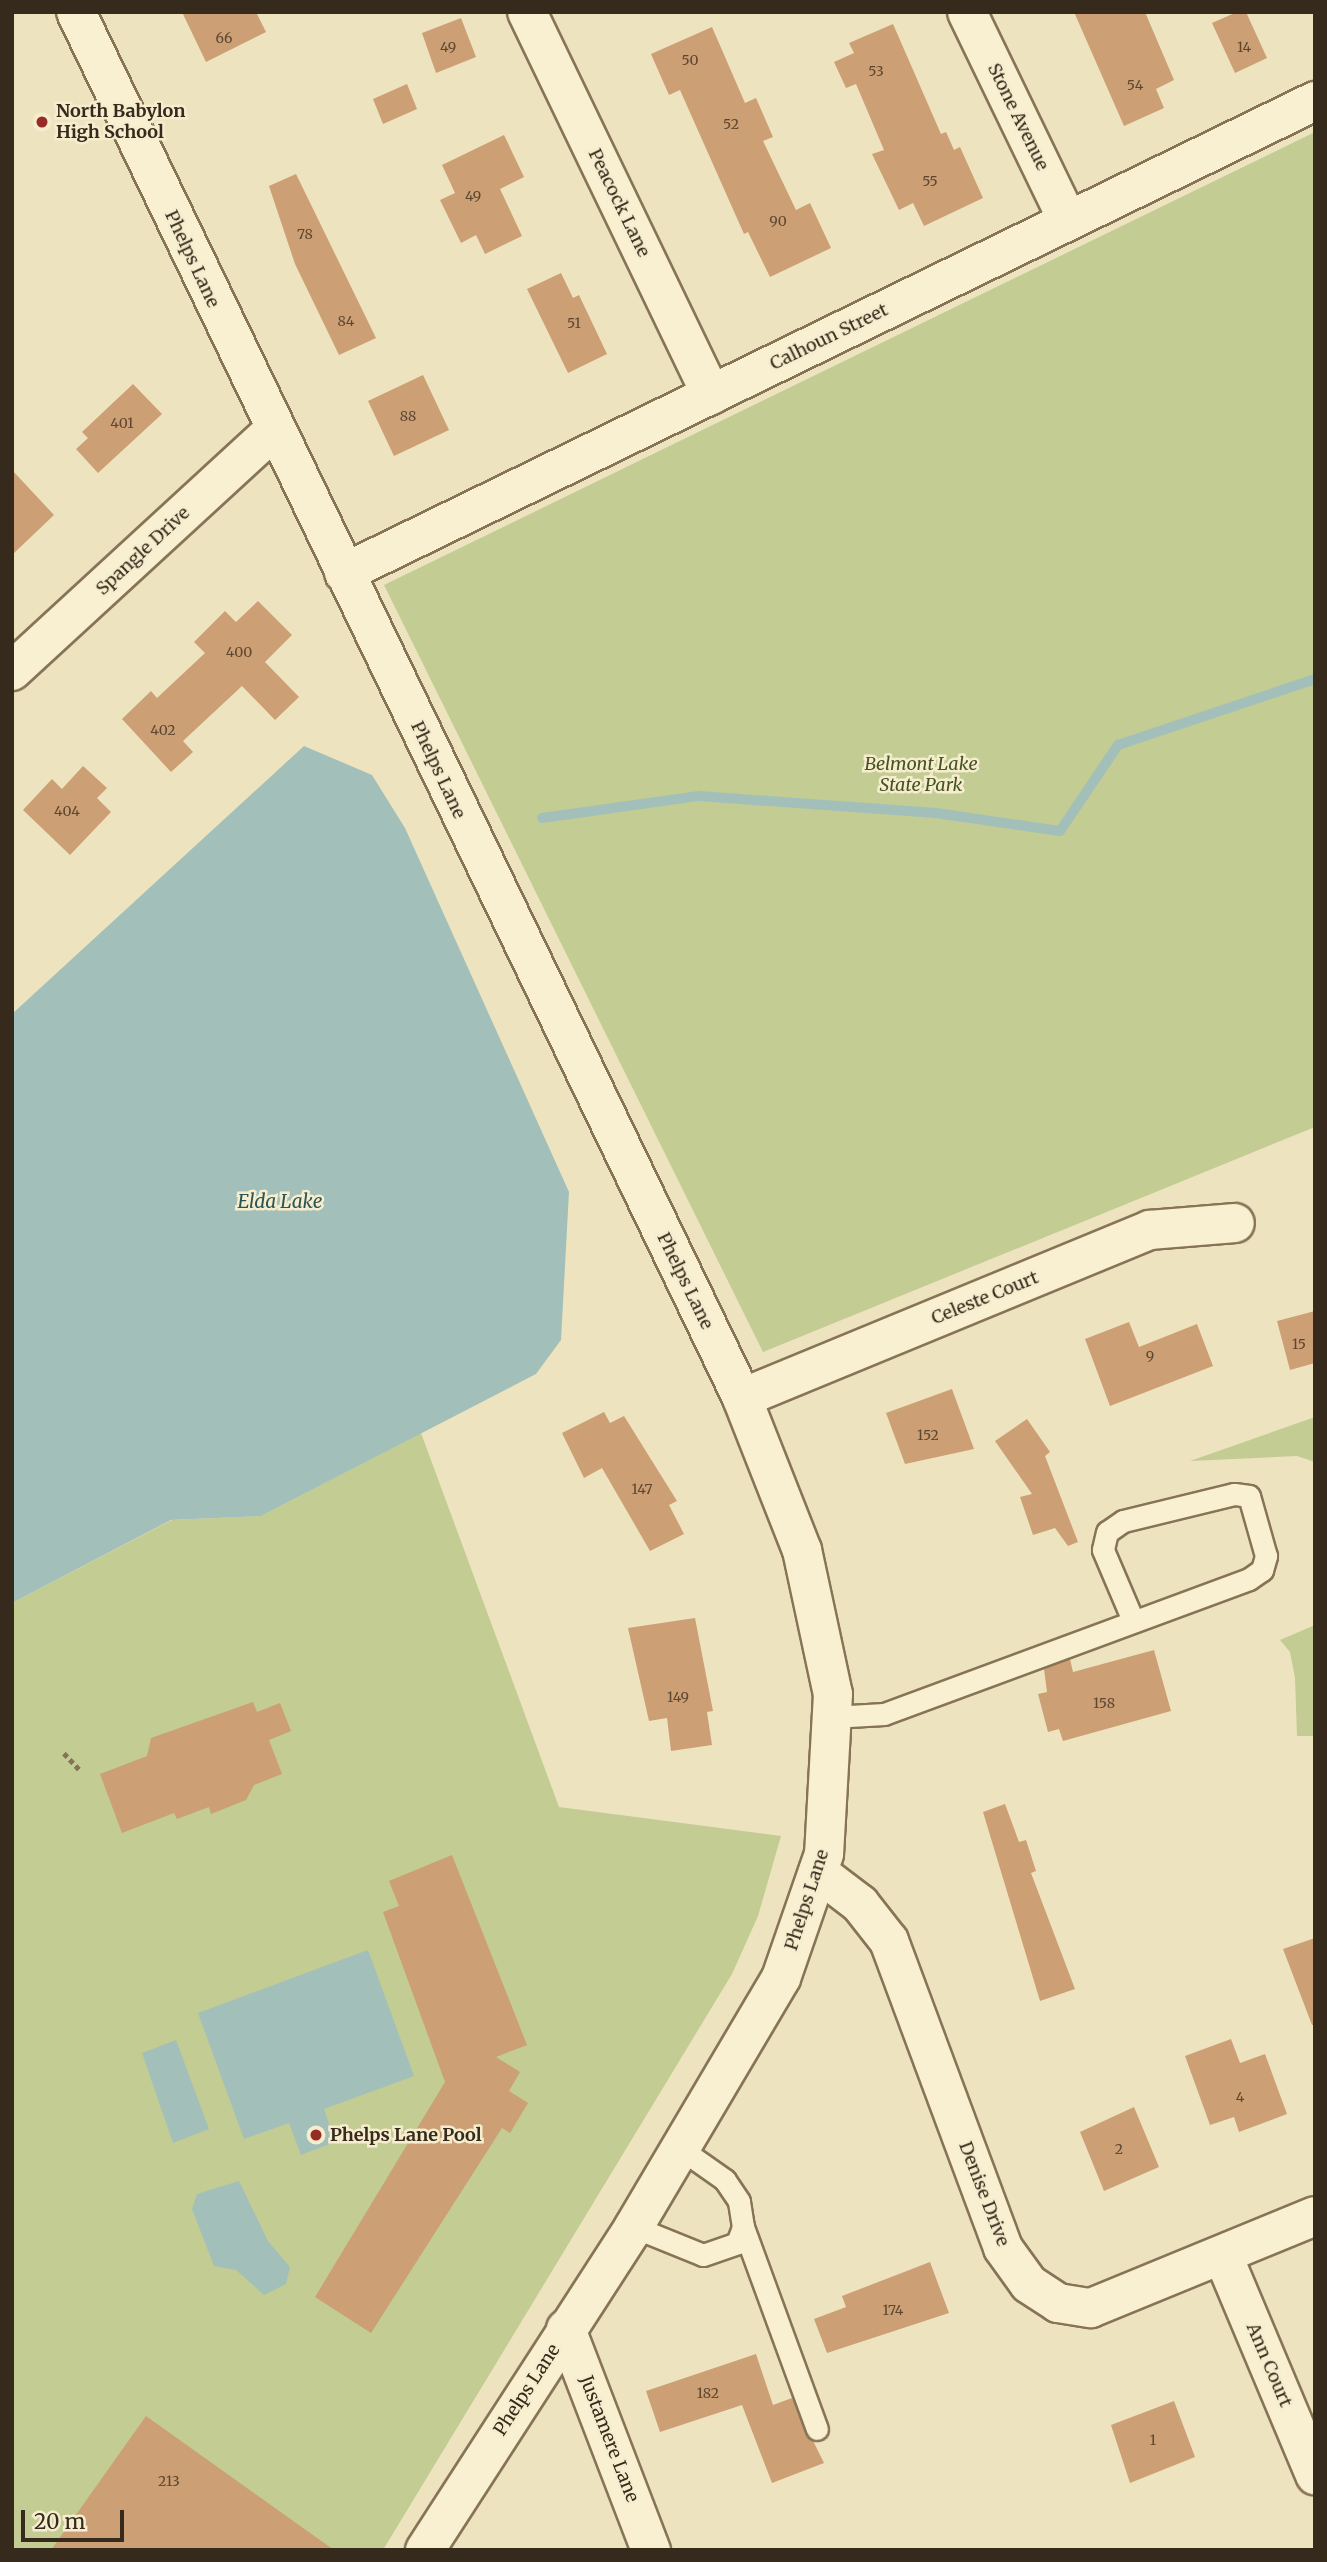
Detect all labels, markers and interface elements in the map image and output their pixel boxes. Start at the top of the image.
house number: 66 [216,30,232,46]
house number: 49 [440,39,456,55]
house number: 14 [1237,39,1251,55]
house number: 50 [682,52,698,68]
street label: Stone Avenue [983,60,1053,174]
house number: 53 [868,63,884,79]
house number: 54 [1127,77,1143,93]
place label: North Babylon High School [56,101,185,144]
marker: North Babylon High School [34,114,50,130]
house number: 52 [723,116,739,132]
street label: Peacock Lane [584,145,654,261]
house number: 55 [922,173,938,189]
house number: 49 [465,188,481,204]
street label: Phelps Lane [160,207,224,311]
house number: 90 [769,213,787,229]
house number: 78 [297,226,313,242]
street label: Calhoun Street [767,299,891,375]
house number: 84 [338,313,354,329]
house number: 51 [567,315,581,331]
house number: 88 [400,408,416,424]
house number: 401 [110,415,134,431]
street label: Spangle Drive [92,502,194,600]
house number: 400 [226,644,252,660]
street label: Phelps Lane [406,718,470,822]
house number: 402 [150,722,176,738]
park label: Belmont Lake State Park [864,754,978,796]
house number: 404 [54,803,80,819]
water label: Elda Lake [237,1191,323,1213]
street label: Phelps Lane [652,1229,718,1333]
street label: Celeste Court [928,1267,1042,1329]
house number: 15 [1292,1336,1306,1352]
house number: 9 [1146,1348,1154,1364]
house number: 152 [917,1427,939,1443]
house number: 147 [632,1481,652,1497]
house number: 149 [667,1689,689,1705]
house number: 158 [1093,1695,1115,1711]
street label: Phelps Lane [781,1847,833,1953]
house number: 4 [1236,2089,1244,2105]
place label: Phelps Lane Pool [330,2124,482,2146]
marker: Phelps Lane Pool [308,2127,324,2143]
street label: Denise Drive [954,2139,1014,2249]
house number: 2 [1115,2141,1123,2157]
house number: 174 [883,2302,903,2318]
street label: Ann Court [1242,2320,1296,2410]
street label: Phelps Lane [489,2340,565,2440]
street label: Justamere Lane [575,2373,643,2505]
house number: 182 [697,2385,719,2401]
house number: 1 [1150,2432,1156,2448]
house number: 213 [158,2473,180,2489]
scale bar [24,2496,128,2540]
text: 20 m [34,2508,85,2535]

